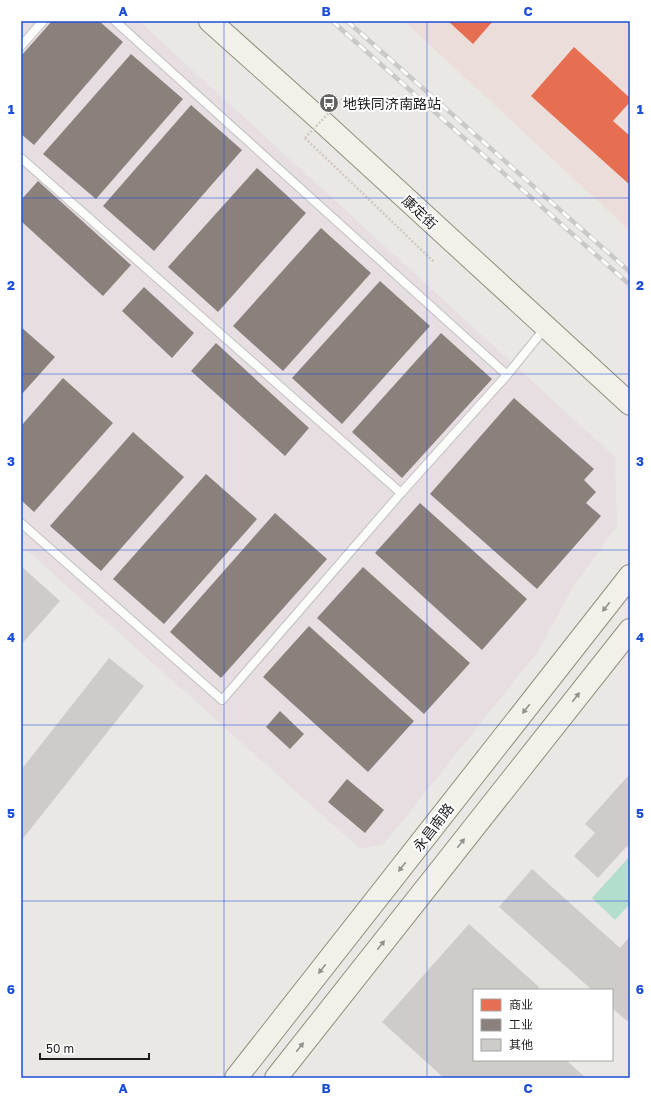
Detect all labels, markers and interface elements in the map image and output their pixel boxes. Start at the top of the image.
text: A [118,3,128,19]
text: B [321,3,331,19]
text: C [523,3,533,19]
bus stop icon: 地铁同济南路站 [318,92,340,114]
place label: 地铁同济南路站 [343,95,441,112]
text: 1 [8,101,15,117]
text: 1 [637,101,644,117]
street label: 康定街 [399,191,441,233]
text: 2 [7,277,15,293]
text: 2 [636,277,644,293]
text: 3 [7,453,15,469]
text: 3 [636,453,644,469]
one-way arrow [602,601,610,612]
text: 4 [7,629,15,645]
text: 4 [636,629,644,645]
one-way arrow [572,692,581,703]
one-way arrow [521,704,530,715]
street label: 永昌南路 [409,800,457,854]
text: 5 [7,805,15,821]
text: 5 [636,805,644,821]
one-way arrow [457,838,466,849]
one-way arrow [398,861,407,872]
one-way arrow [376,940,385,951]
one-way arrow [318,963,326,974]
text: 6 [7,981,15,997]
text: 6 [636,981,644,997]
legend [473,989,613,1061]
text: 商业 [509,997,533,1012]
text: 工业 [509,1017,533,1032]
scale bar [40,1035,149,1061]
text: 其他 [509,1037,533,1052]
text: 50 m [46,1041,74,1056]
one-way arrow [296,1042,304,1053]
text: A [118,1080,128,1096]
text: B [321,1080,331,1096]
text: C [523,1080,533,1096]

